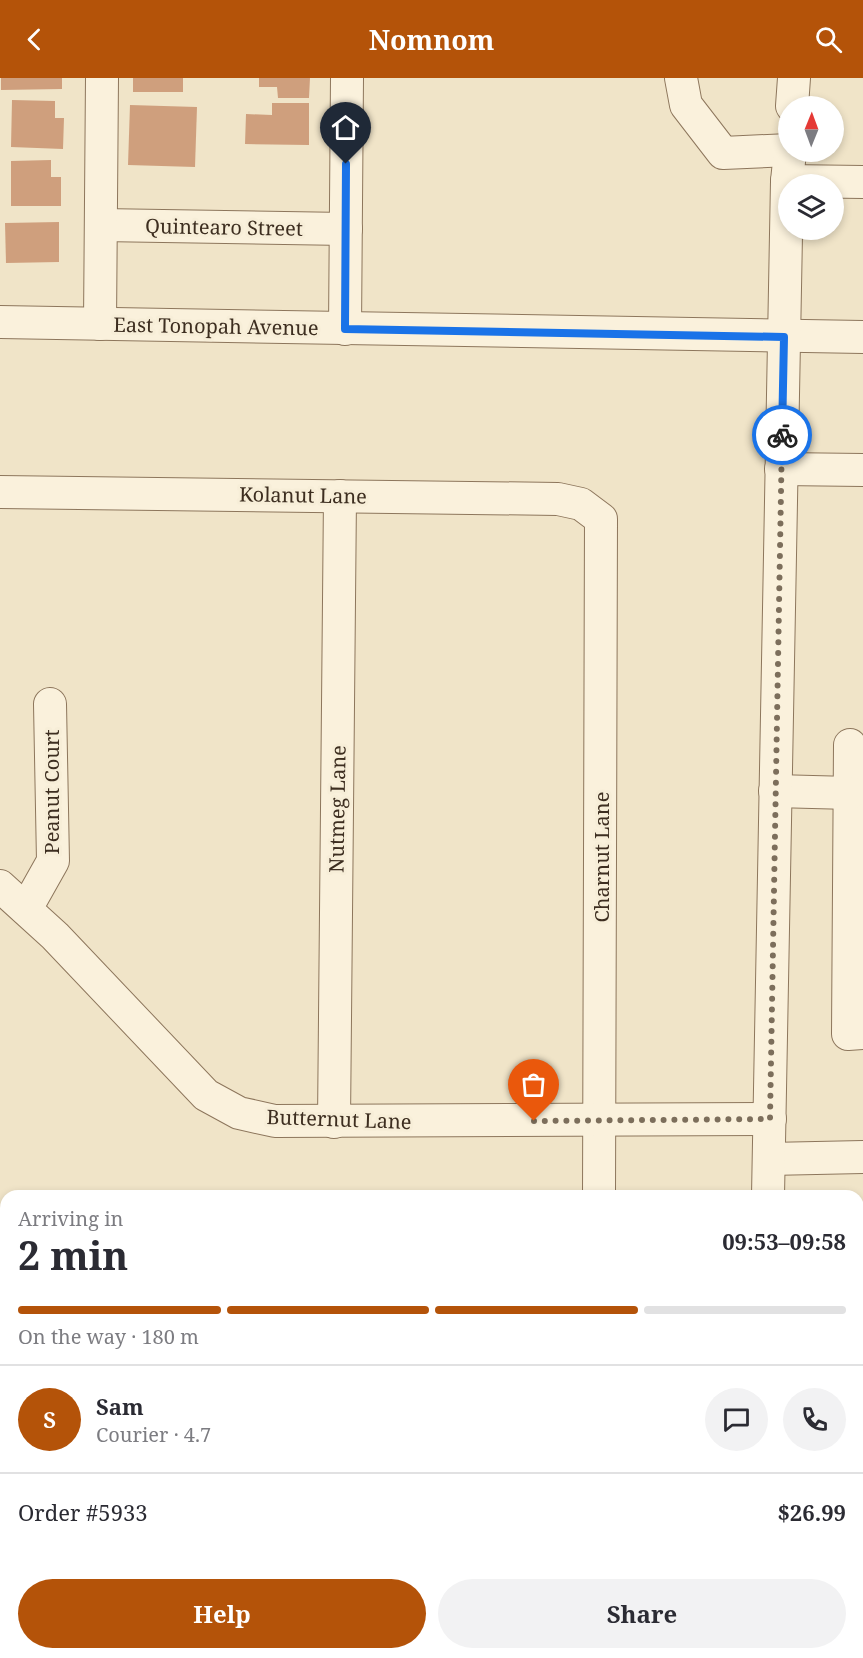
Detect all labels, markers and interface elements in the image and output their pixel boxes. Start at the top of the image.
text: Nomnom [369,21,494,58]
icon: back [18,23,51,56]
icon: search [812,23,845,56]
north arrow [778,96,844,162]
map controls [778,96,844,240]
pin [320,102,371,164]
icon: home [329,111,362,144]
button: layers [778,174,844,240]
street label: Quintearo Street [145,212,303,242]
street label: East Tonopah Avenue [113,311,319,341]
courier [752,405,812,465]
icon: bike [766,419,799,452]
street label: Kolanut Lane [239,480,367,510]
street label: Peanut Court [38,730,65,854]
street label: Nutmeg Lane [322,745,352,873]
street label: Charnut Lane [588,792,615,922]
pin [508,1059,559,1121]
icon: bag [517,1068,550,1101]
street label: Butternut Lane [266,1103,412,1135]
text: Arriving in [18,1205,123,1232]
text: 09:53–09:58 [722,1226,846,1256]
text: 2 min [18,1228,128,1281]
text: On the way · 180 m [18,1323,199,1350]
button: chat [705,1388,768,1451]
button: phone [783,1388,846,1451]
text: Sam [96,1391,144,1421]
text: S [43,1404,56,1434]
text: Courier · 4.7 [96,1421,211,1448]
text: Order #5933 [18,1497,148,1527]
text: $26.99 [777,1497,846,1527]
button: Help [18,1579,426,1648]
button: Share [438,1579,846,1648]

